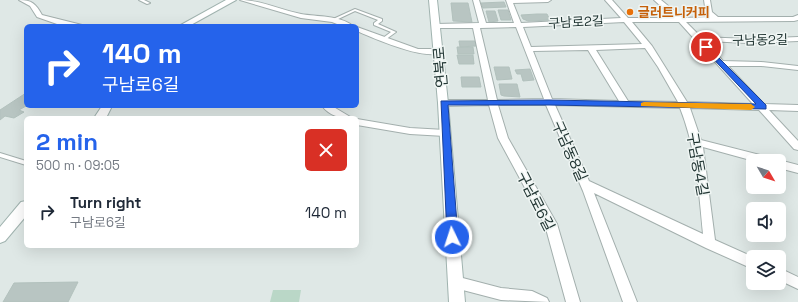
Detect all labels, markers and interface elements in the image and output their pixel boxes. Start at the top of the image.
place label: 글러트니커피 [638,4,710,21]
marker: 글러트니커피 [625,7,635,17]
street label: 구남로2길 [548,12,604,32]
pin [689,30,723,64]
street label: 구남동2길 [732,31,788,49]
text: 140 m [102,35,182,71]
icon: arrive [695,36,717,58]
icon: right [36,40,88,92]
street label: 연북로 [429,46,451,88]
text: 구남로6길 [102,73,179,96]
street label: 구남동8길 [548,118,592,184]
text: 2 min [36,126,98,157]
button: close [305,129,347,171]
street label: 구남동4길 [683,131,713,197]
north arrow [746,154,786,194]
map controls [746,154,786,290]
text: 500 m · 09:05 [36,157,120,174]
street label: 구남로6길 [513,168,559,234]
text: Turn right [70,193,141,212]
icon: right [36,201,58,223]
button: sound [746,202,786,242]
text: 140 m [305,203,347,222]
text: 구남로6길 [70,214,126,231]
position arrow [431,216,473,258]
button: layers [746,250,786,290]

